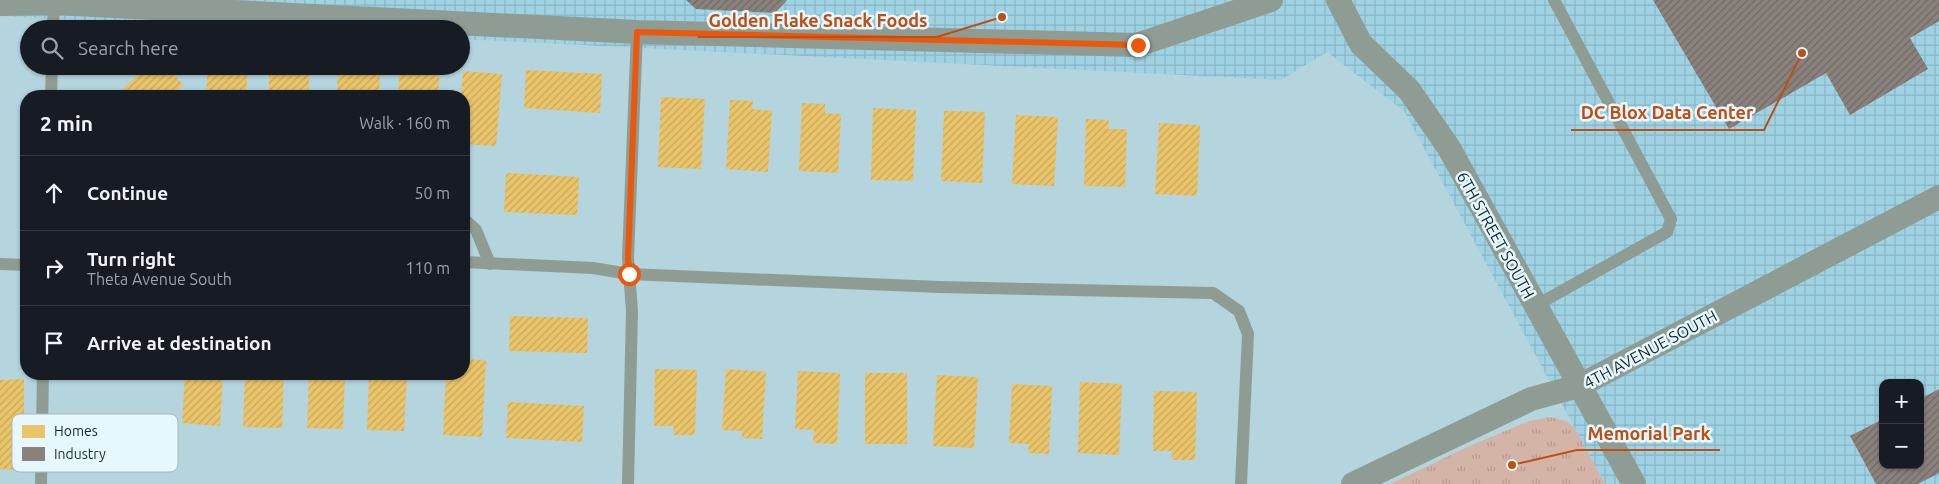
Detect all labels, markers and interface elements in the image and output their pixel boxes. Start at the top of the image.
callout: Golden Flake Snack Foods [698,4,937,37]
text: Golden Flake Snack Foods [708,10,928,30]
search box [20,20,470,75]
icon: search [38,34,66,62]
route end [1127,34,1150,57]
text: Search here [78,37,178,59]
callout: DC Blox Data Center [1571,97,1764,130]
text: DC Blox Data Center [1581,102,1754,122]
text: 2 min [40,111,93,135]
text: Walk · 160 m [359,114,450,132]
street label: 6TH STREET SOUTH [1454,168,1538,302]
icon: ahead [40,179,68,207]
text: Continue [87,182,168,204]
text: 50 m [414,184,450,202]
text: Turn right [87,248,175,270]
icon: right [40,254,68,282]
text: 110 m [405,259,450,277]
route start [618,263,641,286]
text: Theta Avenue South [87,270,232,288]
street label: 4TH AVENUE SOUTH [1580,306,1720,392]
icon: arrive [40,329,68,357]
text: Arrive at destination [87,332,272,354]
map controls [1879,379,1924,469]
button: + [1879,379,1924,424]
legend [12,414,178,472]
callout: Memorial Park [1577,417,1720,450]
text: Homes [54,423,98,439]
text: Memorial Park [1588,423,1711,443]
button: − [1879,424,1924,469]
text: Industry [54,446,106,462]

